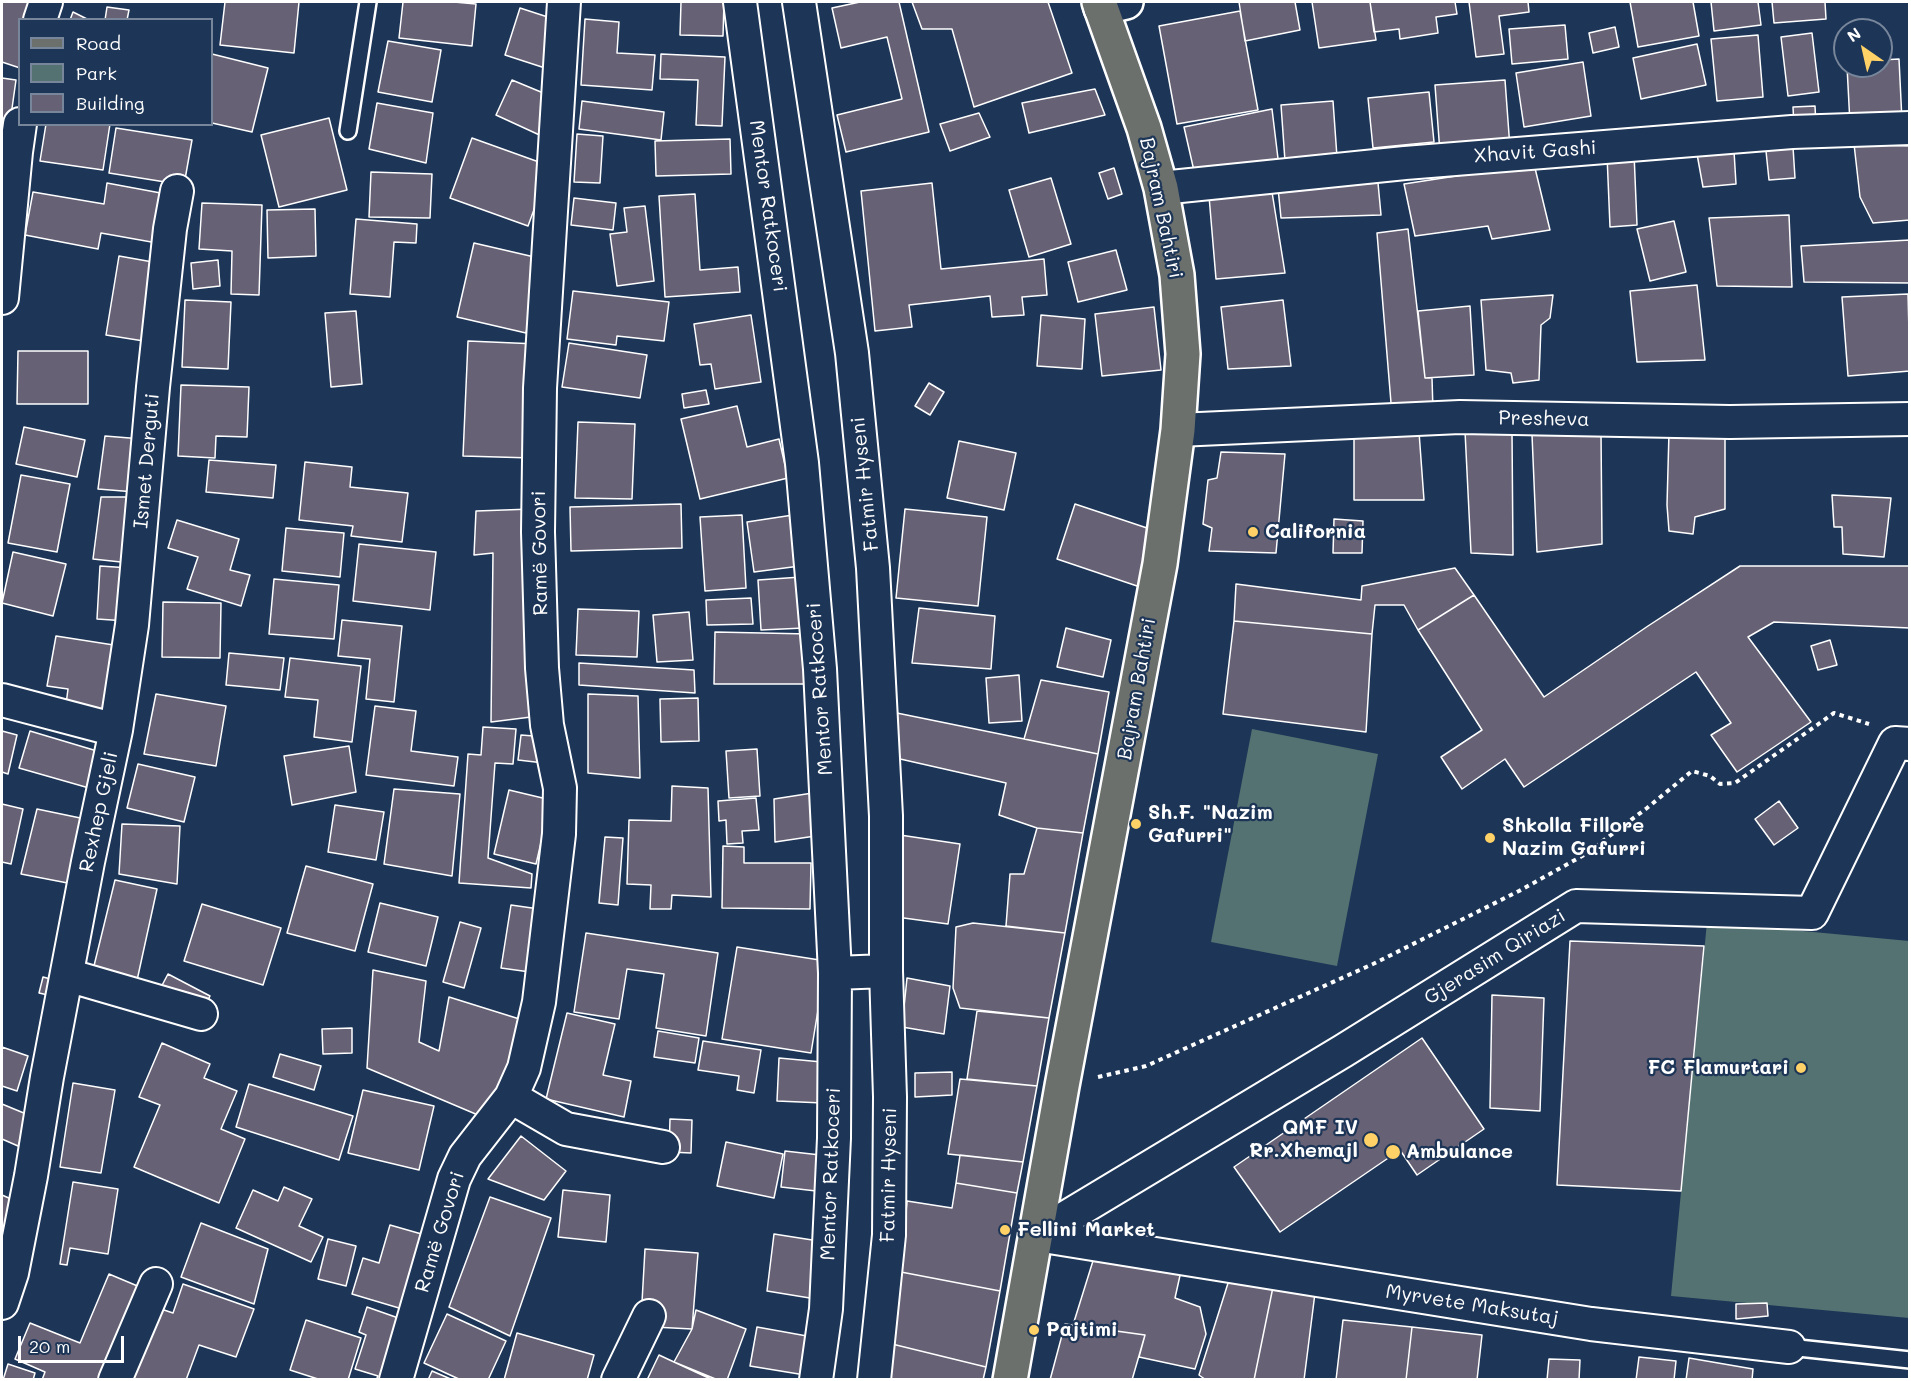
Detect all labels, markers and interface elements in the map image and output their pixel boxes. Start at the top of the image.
legend [18,18,213,126]
north arrow [1833,18,1893,78]
text: N [1843,22,1865,46]
text: Road [76,31,121,55]
text: Park [76,61,117,85]
text: Building [76,91,144,115]
street label: Mentor Ratkoceri [744,118,792,294]
street label: Bajram Bahtiri [1134,135,1188,281]
street label: Xhavit Gashi [1473,136,1597,168]
street label: Ismet Derguti [129,392,165,530]
street label: Presheva [1498,406,1590,432]
street label: Fatmir Hyseni [846,416,884,552]
street label: Ramë Govori [527,490,553,616]
place label: California [1265,520,1366,544]
marker: California [1246,525,1260,539]
street label: Mentor Ratkoceri [802,602,838,776]
street label: Bajram Bahtiri [1113,616,1161,762]
street label: Rexhep Gjeli [74,749,124,875]
place label: Sh.F. "Nazim Gafurri" [1148,801,1273,848]
place label: Shkolla Fillore Nazim Gafurri [1502,814,1646,861]
marker: Sh.F. "Nazim Gafurri" [1129,817,1143,831]
marker: Shkolla Fillore Nazim Gafurri [1483,831,1497,845]
street label: Gjerasim Qiriazi [1420,904,1570,1010]
place label: FC Flamurtari [1648,1056,1789,1080]
marker: FC Flamurtari [1794,1061,1808,1075]
street label: Mentor Ratkoceri [816,1087,846,1261]
street label: Fatmir Hyseni [876,1107,902,1243]
place label: QMF IV Rr.Xhemajl [1249,1116,1358,1163]
marker: QMF IV Rr.Xhemajl [1362,1131,1380,1149]
place label: Ambulance [1406,1140,1513,1164]
marker: Ambulance [1384,1143,1402,1161]
street label: Ramë Govori [410,1169,470,1295]
place label: Fellini Market [1017,1218,1155,1242]
marker: Fellini Market [998,1223,1012,1237]
street label: Myrvete Maksutaj [1384,1279,1560,1331]
place label: Pajtimi [1046,1318,1118,1342]
marker: Pajtimi [1027,1323,1041,1337]
scale bar [21,1324,128,1362]
text: 20 m [29,1334,70,1358]

